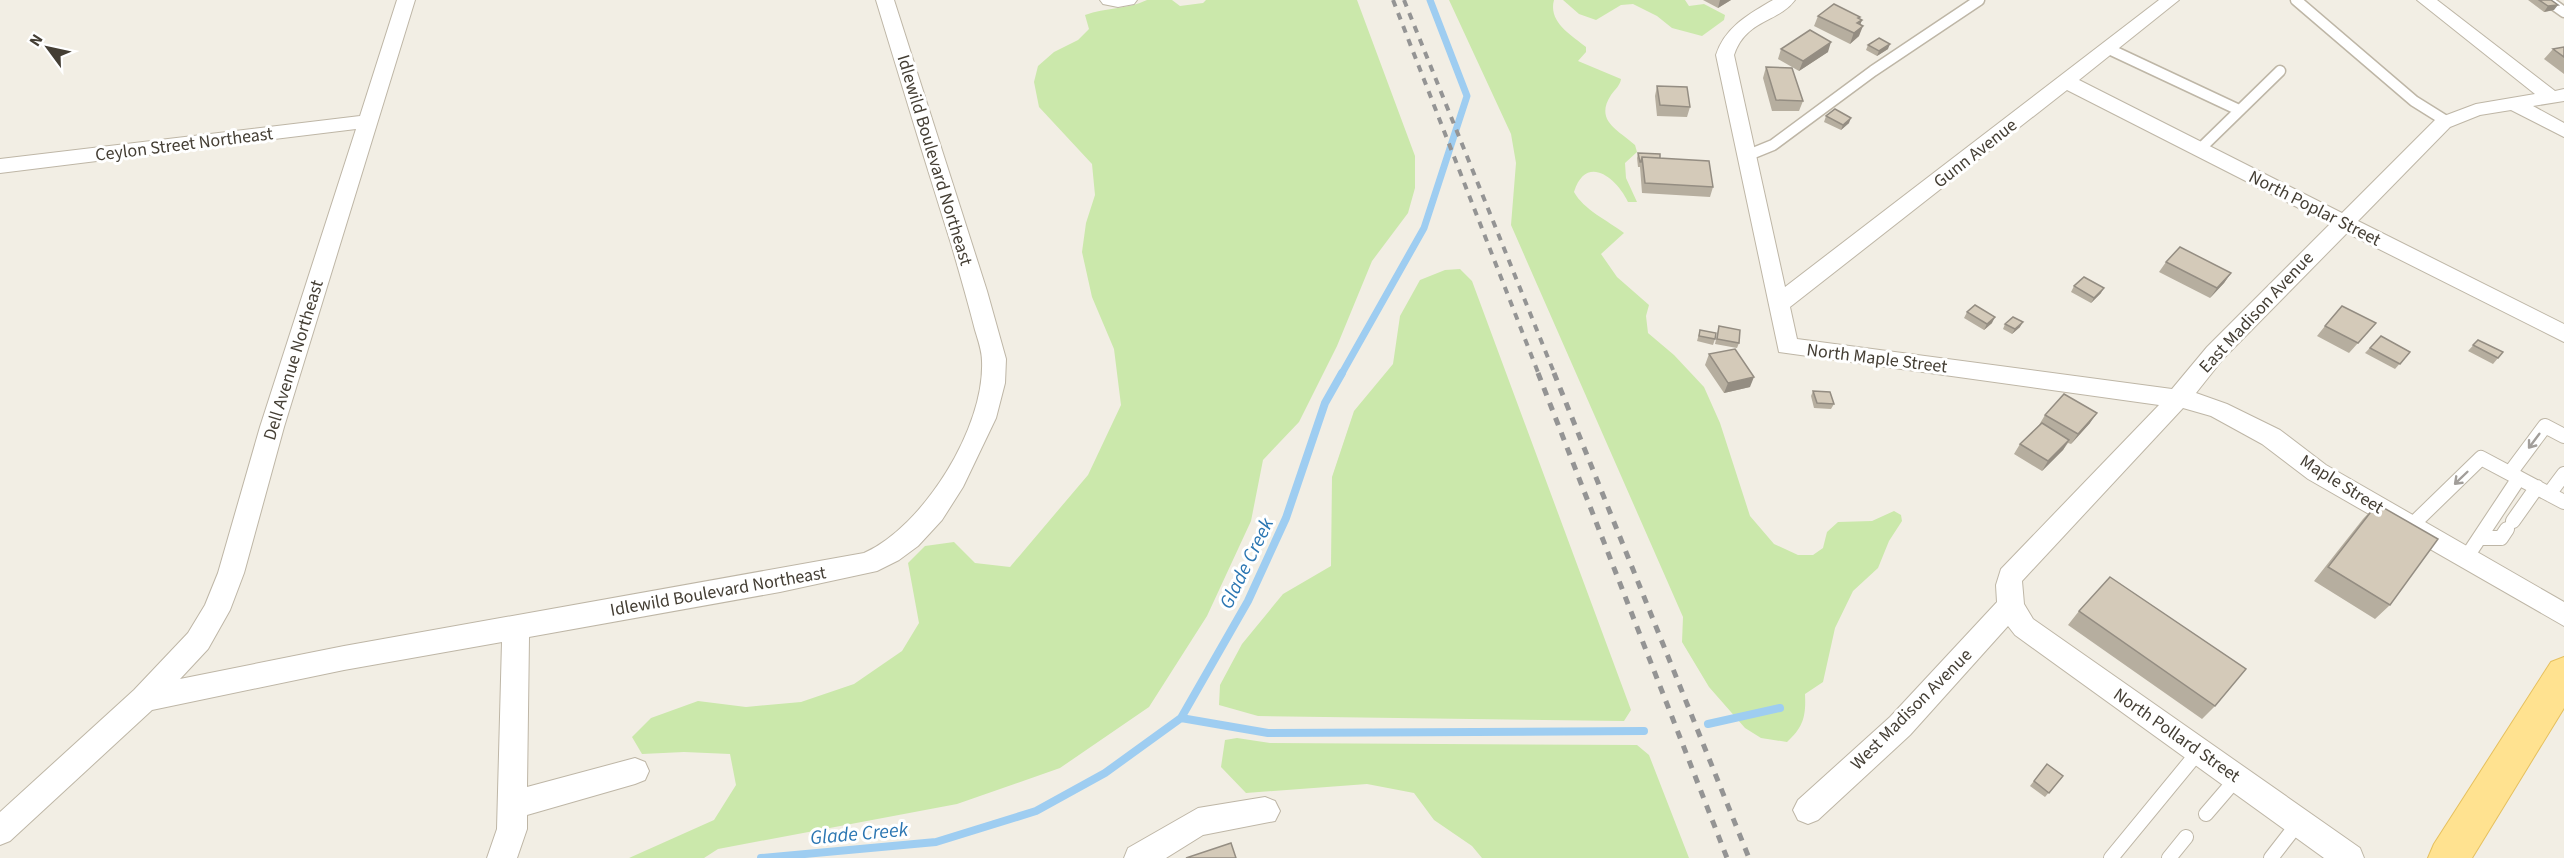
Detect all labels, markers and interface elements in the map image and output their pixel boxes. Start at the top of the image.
north arrow [18,18,78,78]
text: N [24,30,48,51]
street label: Idlewild Boulevard Northeast [891,52,978,268]
street label: Gunn Avenue [1928,113,2022,194]
street label: Ceylon Street Northeast [94,121,274,168]
street label: North Poplar Street [2244,164,2385,253]
street label: East Madison Avenue [2193,246,2320,379]
street label: Dell Avenue Northeast [257,277,330,443]
street label: North Maple Street [1805,337,1949,380]
one-way arrow [2527,433,2540,449]
street label: Maple Street [2295,449,2388,520]
one-way arrow [2454,470,2469,485]
water label: Glade Creek [1213,513,1281,614]
street label: Idlewild Boulevard Northeast [608,560,828,623]
street label: West Madison Avenue [1845,643,1978,776]
street label: North Pollard Street [2108,682,2245,789]
water label: Glade Creek [809,816,910,852]

